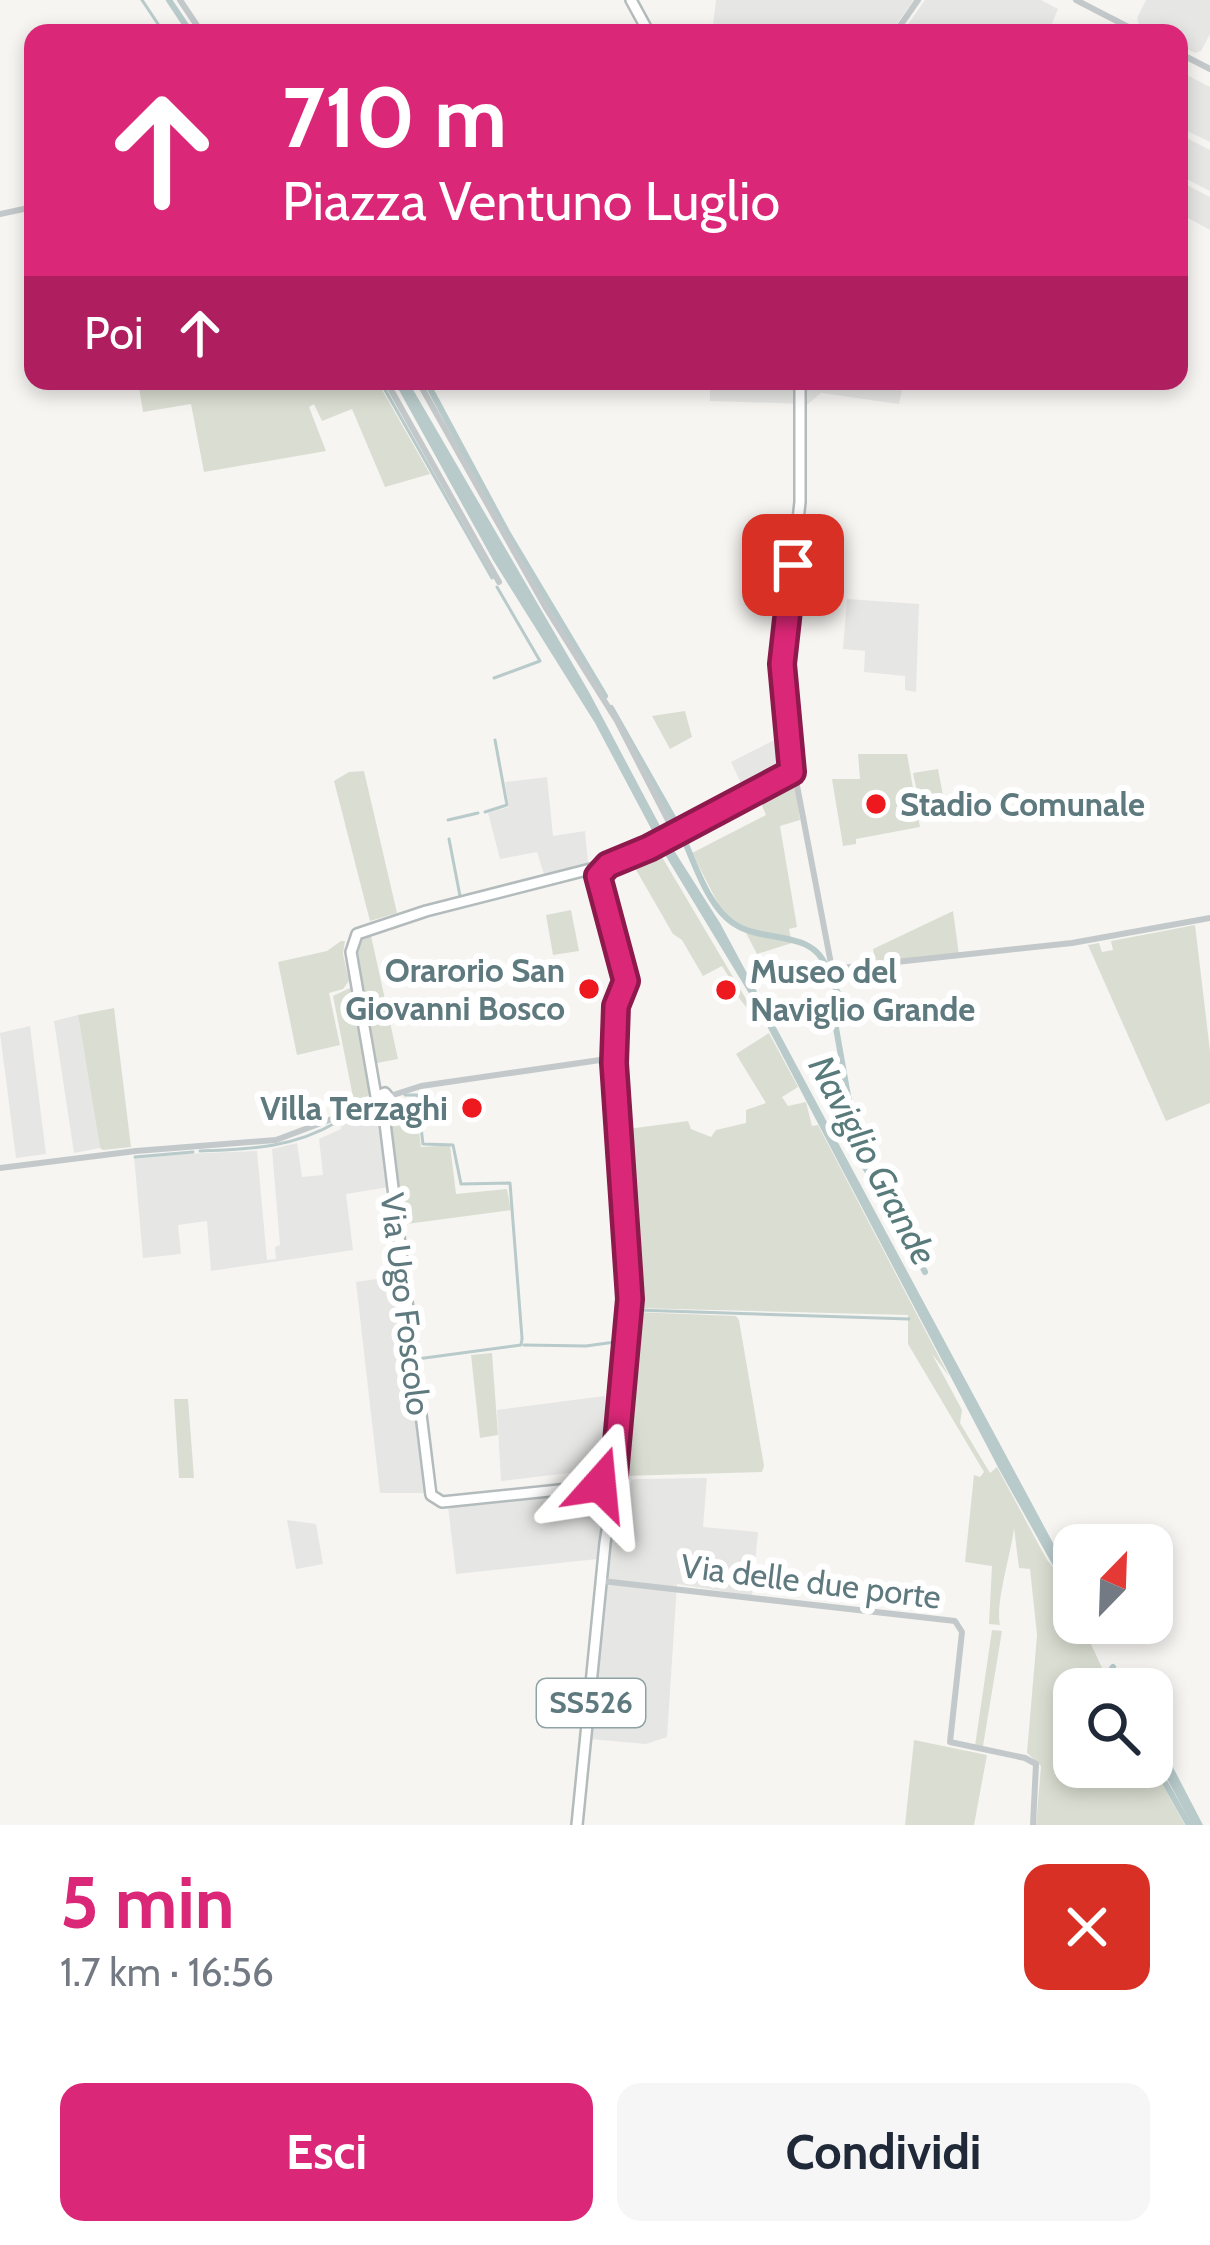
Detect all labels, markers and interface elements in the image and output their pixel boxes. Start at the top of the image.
text: 710 m [282,66,507,168]
icon: ahead [84,72,240,228]
text: Piazza Ventuno Luglio [282,168,780,234]
icon: ahead [167,300,233,366]
text: Poi [84,306,143,360]
pin [742,514,844,616]
icon: arrive [760,532,826,598]
place label: Stadio Comunale [900,784,1145,824]
marker: Stadio Comunale [863,791,889,817]
place label: Orarorio San Giovanni Bosco [345,950,565,1028]
place label: Museo del Naviglio Grande [750,951,975,1029]
marker: Orarorio San Giovanni Bosco [576,976,602,1002]
marker: Museo del Naviglio Grande [713,977,739,1003]
water label: Naviglio Grande [799,1048,947,1272]
place label: Villa Terzaghi [260,1088,448,1128]
marker: Villa Terzaghi [459,1095,485,1121]
street label: Via Ugo Foscolo [373,1191,439,1417]
position arrow [537,1421,663,1547]
north arrow [1053,1524,1173,1644]
map controls [1053,1524,1173,1788]
street label: Via delle due porte [679,1545,943,1617]
button: search [1053,1668,1173,1788]
road number: SS526 [537,1679,645,1727]
text: 5 min [60,1859,234,1946]
button: close [1024,1864,1150,1990]
text: 1.7 km · 16:56 [60,1948,274,1996]
button: Esci [60,2083,593,2221]
button: Condividi [617,2083,1150,2221]

